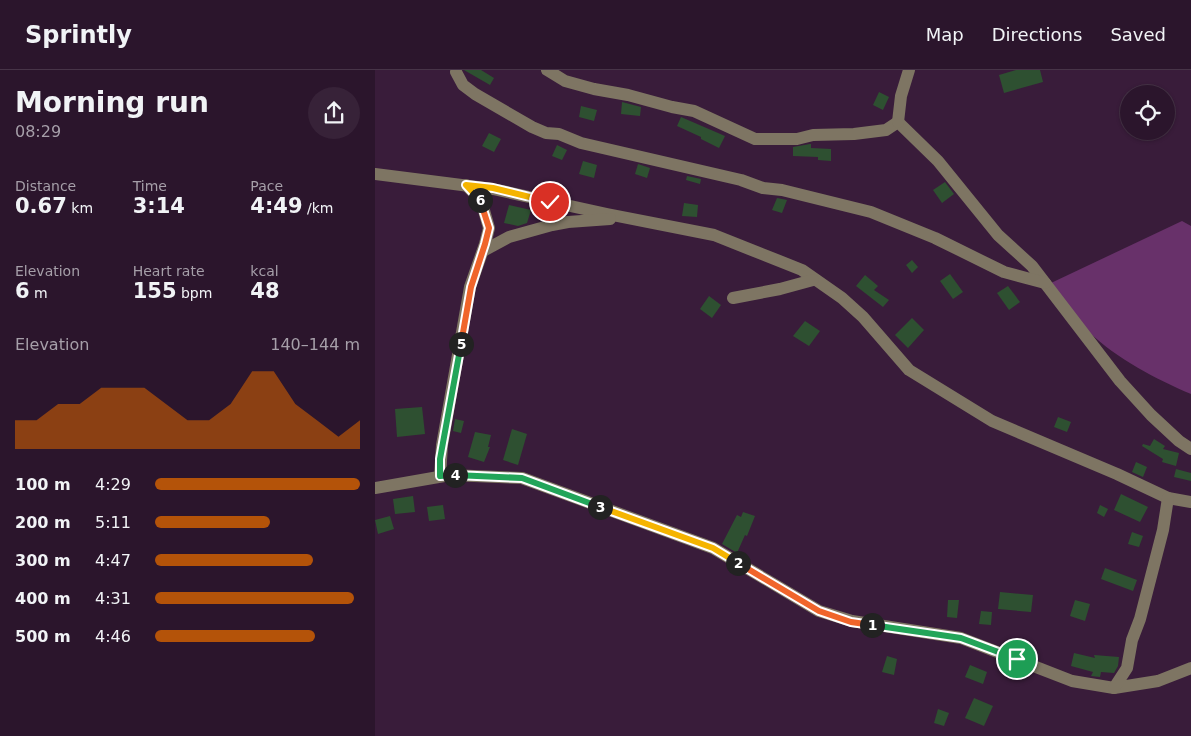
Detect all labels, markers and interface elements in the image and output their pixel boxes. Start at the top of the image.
text: Sprintly [25,21,132,49]
text: Map [926,24,964,45]
text: Directions [992,24,1082,45]
text: Saved [1110,24,1166,45]
map controls [1120,85,1175,140]
button: locate [1120,85,1175,140]
text: Morning run [15,86,209,119]
button: share [308,87,360,139]
text: 08:29 [15,122,61,141]
text: Distance [15,178,76,194]
text: Time [133,178,167,194]
text: Pace [250,178,283,194]
pin [529,181,571,223]
pin: 6 [467,188,493,212]
icon: check [536,188,564,216]
text: 6 [476,192,485,208]
text: 0.67 [15,194,67,218]
text: 3:14 [133,194,185,218]
text: 4:49 [250,194,303,218]
text: km [67,200,93,216]
text: /km [303,200,333,216]
text: Elevation [15,263,80,279]
text: Heart rate [133,263,205,279]
text: kcal [250,263,279,279]
text: 6 [15,279,30,303]
text: 155 [133,279,177,303]
text: 48 [250,279,280,303]
text: m [30,285,48,301]
text: bpm [177,285,212,301]
pin: 5 [449,332,473,356]
text: Elevation [15,335,89,354]
text: 140–144 m [270,335,360,354]
text: 5 [457,336,466,352]
pin: 4 [443,462,467,488]
text: 4 [451,467,460,483]
text: 100 m [15,475,71,494]
text: 4:29 [95,475,131,494]
pin: 3 [587,494,613,520]
text: 3 [596,499,605,515]
text: 200 m [15,513,71,532]
text: 5:11 [95,513,131,532]
pin: 2 [725,550,751,576]
text: 300 m [15,551,71,570]
text: 4:47 [95,551,131,570]
text: 2 [734,555,743,571]
text: 400 m [15,589,71,608]
text: 4:31 [95,589,131,608]
pin: 1 [859,612,885,638]
text: 1 [868,617,877,633]
text: 500 m [15,627,71,646]
text: 4:46 [95,627,131,646]
pin [996,638,1038,680]
icon: arrive [1003,645,1031,673]

